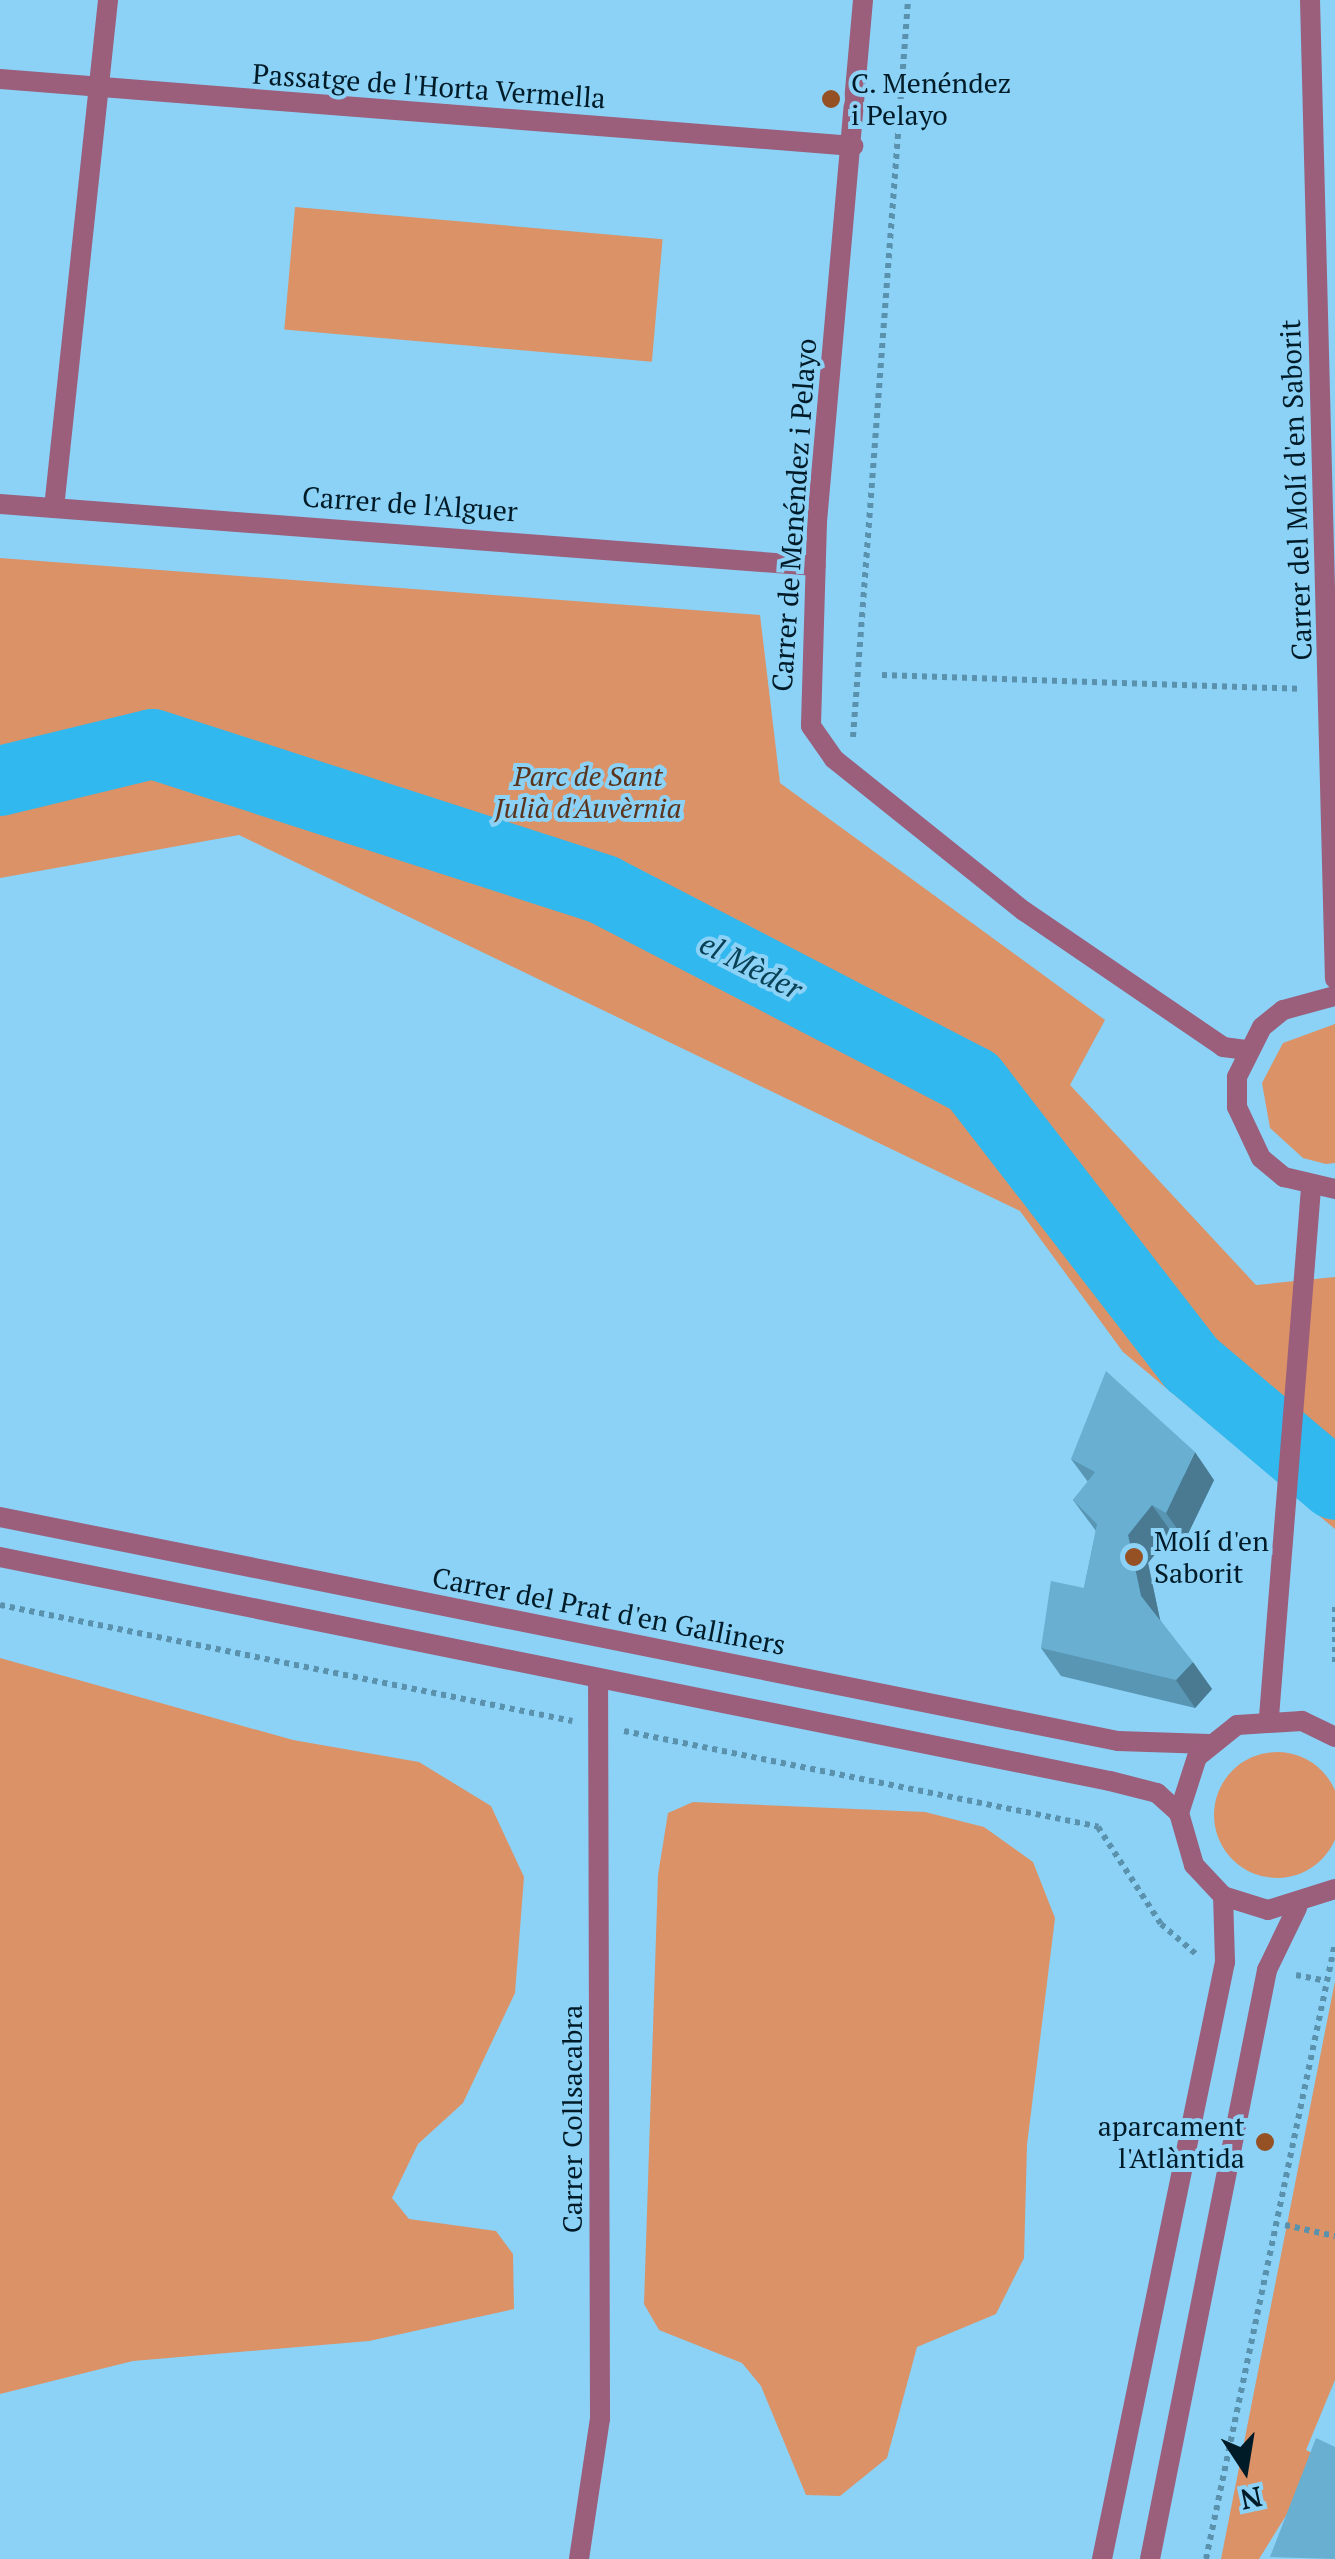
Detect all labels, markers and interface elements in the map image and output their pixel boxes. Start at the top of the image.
street label: Passatge de l'Horta Vermella [251,57,607,115]
place label: C. Menéndez i Pelayo [851,66,1012,132]
marker: C. Menéndez i Pelayo [820,88,842,110]
street label: Carrer del Molí d'en Saborit [1273,319,1319,661]
street label: Carrer de Menéndez i Pelayo [765,337,823,693]
street label: Carrer de l'Alguer [301,480,519,528]
park label: Parc de Sant Julià d'Auvèrnia [495,759,681,825]
water label: el Mèder [694,925,808,1007]
place label: Molí d'en Saborit [1154,1524,1269,1590]
marker: Molí d'en Saborit [1123,1546,1145,1568]
street label: Carrer del Prat d'en Galliners [429,1560,789,1662]
street label: Carrer Collsacabra [555,2005,589,2233]
place label: aparcament l'Atlàntida [1098,2109,1245,2175]
marker: aparcament l'Atlàntida [1254,2131,1276,2153]
north arrow [1195,2419,1295,2519]
text: N [1237,2479,1266,2519]

